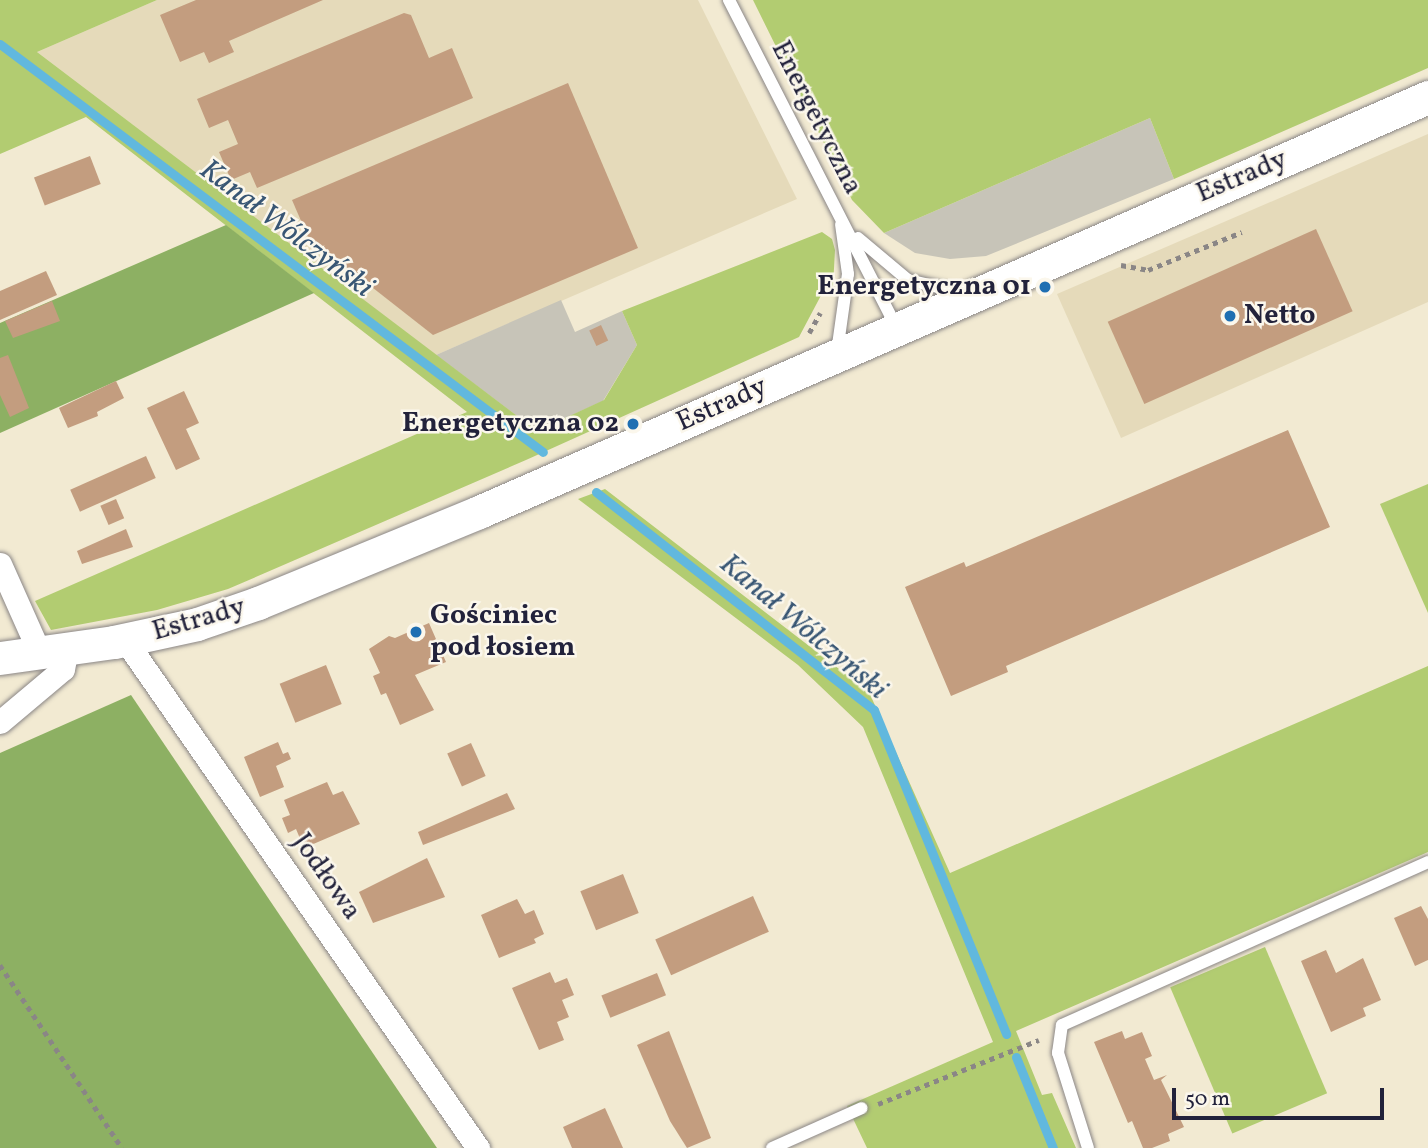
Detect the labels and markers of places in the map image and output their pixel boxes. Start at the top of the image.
place label: Energetyczna 01 [817,270,1031,304]
marker: Energetyczna 01 [1037,279,1053,295]
place label: Netto [1244,299,1315,333]
marker: Netto [1222,308,1238,324]
place label: Energetyczna 02 [402,407,619,441]
marker: Energetyczna 02 [625,416,641,432]
place label: Gościniec pod łosiem [430,599,575,665]
marker: Gościniec pod łosiem [408,624,424,640]

